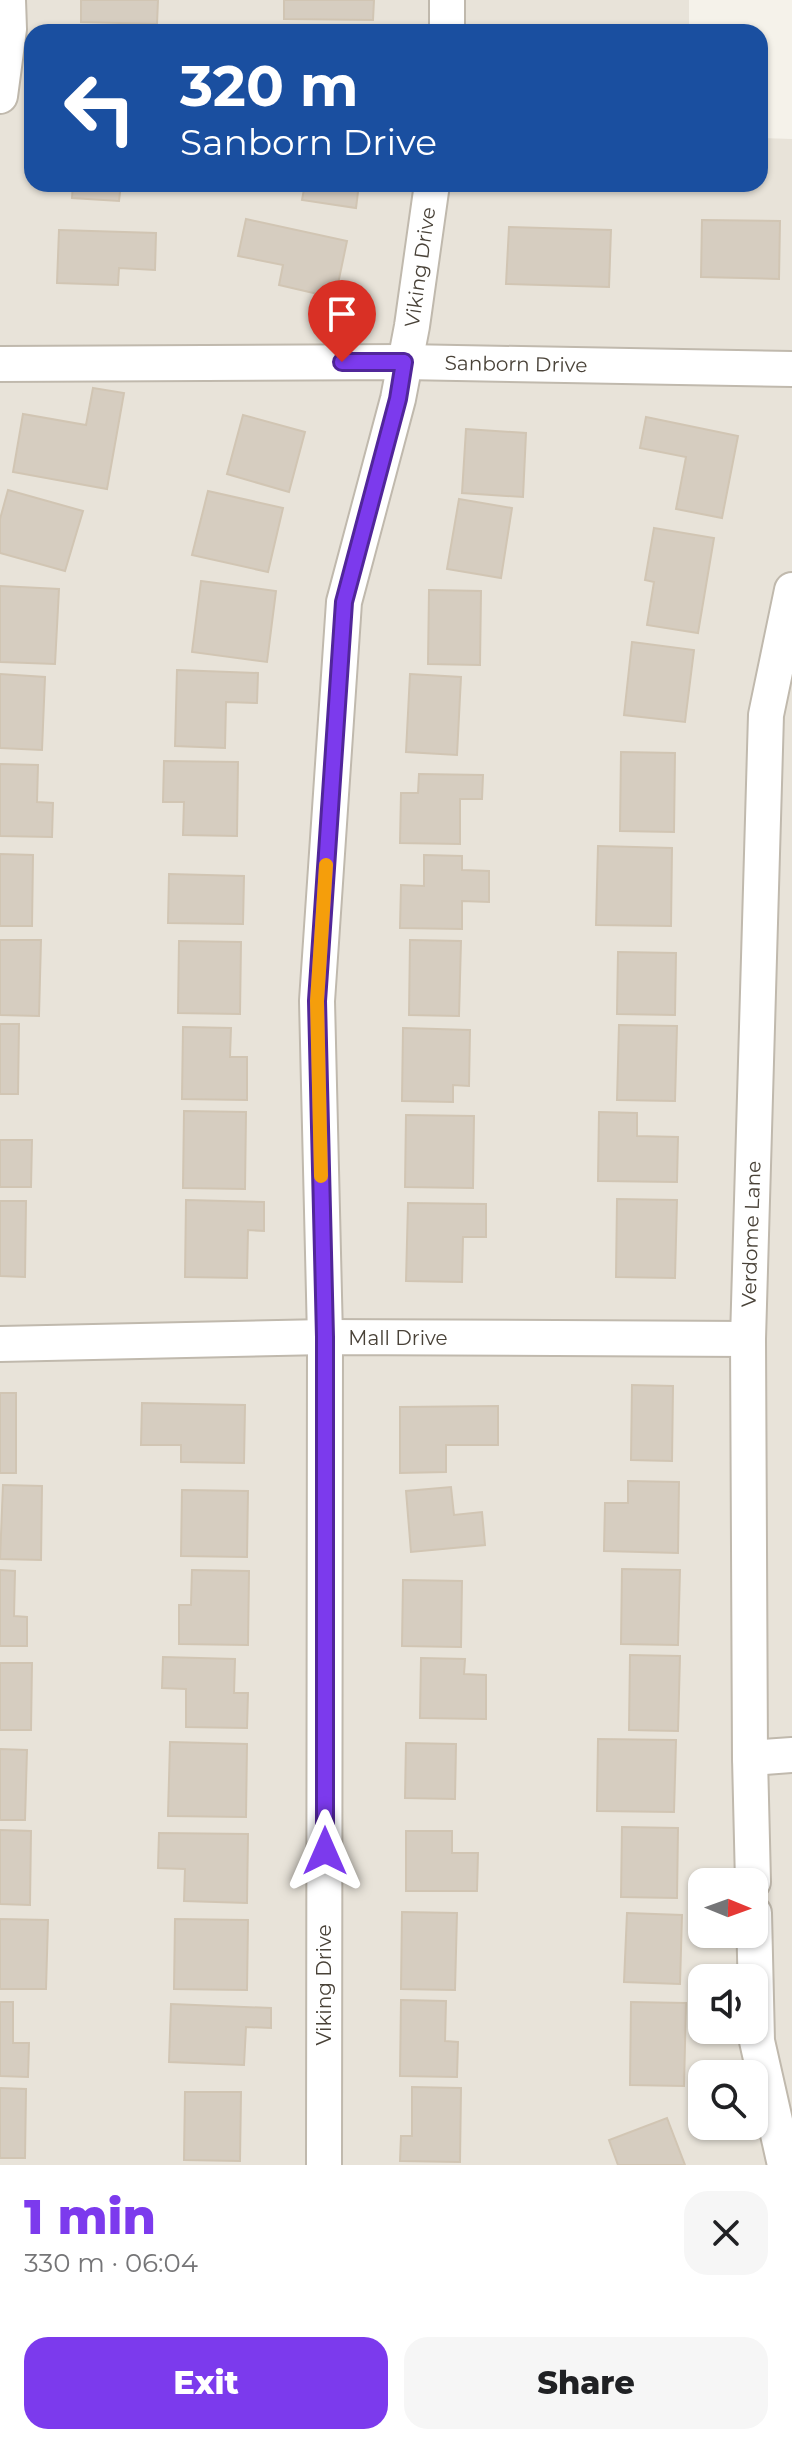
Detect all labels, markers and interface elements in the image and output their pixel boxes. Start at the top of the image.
text: 320 m [180,52,359,120]
icon: left [48,56,152,160]
text: Sanborn Drive [180,120,437,164]
street label: Viking Drive [400,205,440,329]
pin [308,280,376,362]
icon: arrive [320,292,364,336]
street label: Sanborn Drive [444,351,588,377]
street label: Verdome Lane [736,1160,766,1308]
street label: Mall Drive [348,1326,448,1350]
position arrow [283,1809,367,1893]
north arrow [688,1868,768,1948]
map controls [688,1868,768,2140]
street label: Viking Drive [312,1924,336,2046]
button: sound [688,1964,768,2044]
button: search [688,2060,768,2140]
text: 1 min [24,2188,156,2246]
button: close [684,2191,768,2275]
text: 330 m · 06:04 [24,2247,198,2279]
button: Exit [24,2337,388,2429]
button: Share [404,2337,768,2429]

